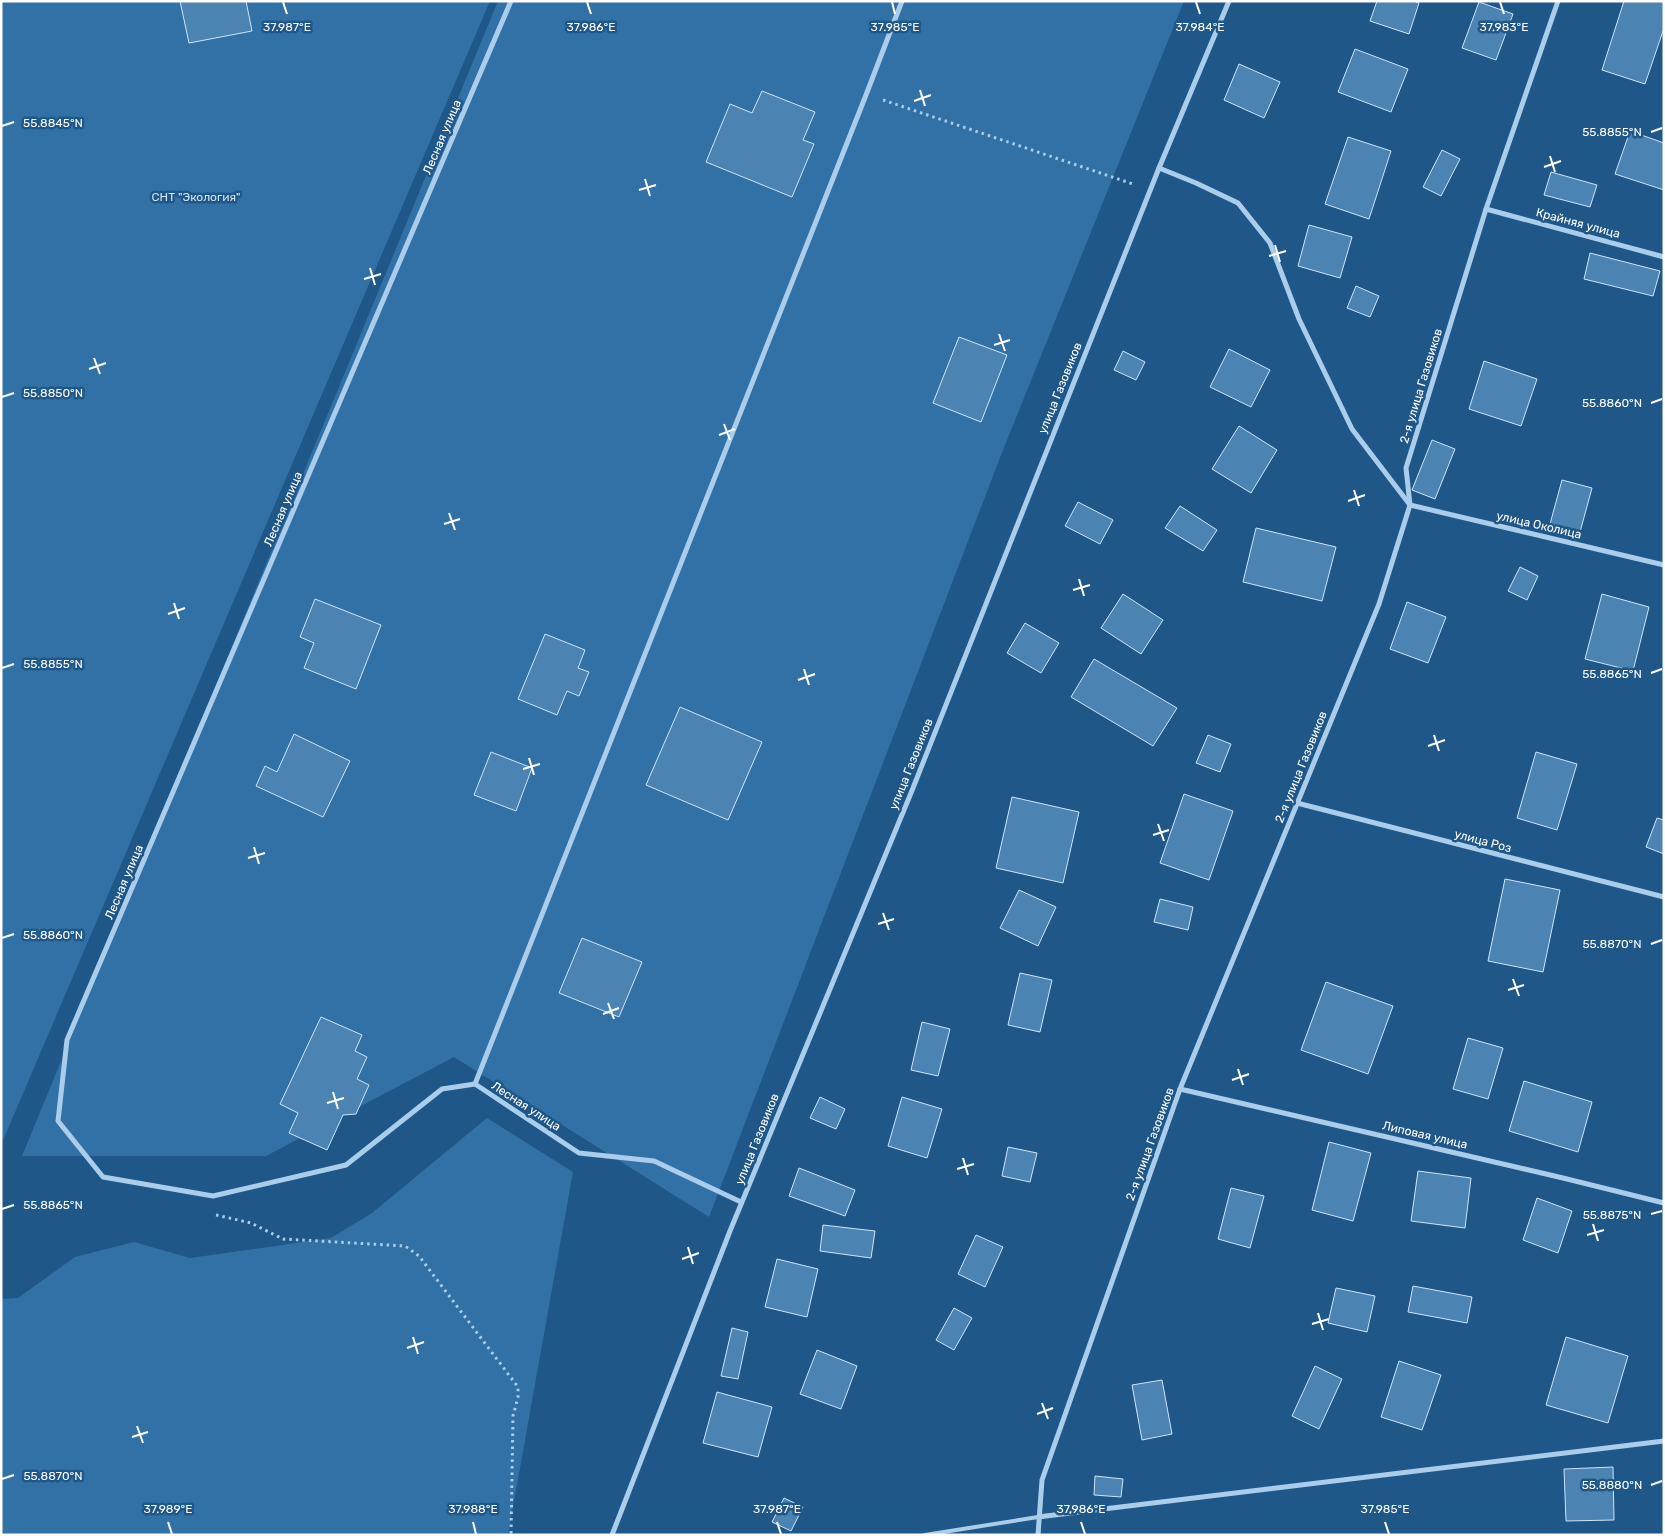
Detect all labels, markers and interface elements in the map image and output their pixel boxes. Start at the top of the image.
text: 37.987°E [263,20,311,34]
text: 37.986°E [567,20,615,34]
text: 37.985°E [871,20,919,34]
text: 37.984°E [1175,20,1225,34]
text: 37.983°E [1480,20,1528,34]
street label: Лесная улица [420,98,464,176]
text: 55.8845°N [23,116,83,130]
text: 55.8855°N [1582,125,1642,139]
park label: СНТ "Экология" [152,190,240,204]
street label: Крайняя улица [1534,205,1622,241]
street label: 2-я улица Газовиков [1397,327,1445,445]
street label: улица Газовиков [1035,340,1085,436]
text: 55.8850°N [23,386,83,400]
text: 55.8860°N [1582,396,1642,410]
street label: Лесная улица [261,470,305,548]
street label: улица Околица [1495,508,1583,542]
text: 55.8855°N [23,657,83,671]
text: 55.8865°N [1582,667,1642,681]
street label: 2-я улица Газовиков [1272,709,1330,825]
street label: улица Газовиков [886,716,936,812]
street label: улица Роз [1453,827,1513,855]
street label: Лесная улица [102,843,146,921]
text: 55.8860°N [23,928,83,942]
text: 55.8870°N [1582,937,1642,951]
street label: Лесная улица [489,1078,563,1134]
street label: 2-я улица Газовиков [1123,1085,1177,1202]
street label: улица Газовиков [732,1091,782,1187]
street label: Липовая улица [1381,1118,1469,1152]
text: 55.8865°N [23,1198,83,1212]
text: 55.8875°N [1583,1208,1641,1222]
text: 55.8870°N [23,1469,83,1483]
text: 55.8880°N [1582,1478,1642,1492]
text: 37.989°E [144,1502,192,1516]
text: 37.988°E [448,1502,498,1516]
text: 37.987°E [753,1502,801,1516]
text: 37.986°E [1057,1502,1105,1516]
text: 37.985°E [1361,1502,1409,1516]

